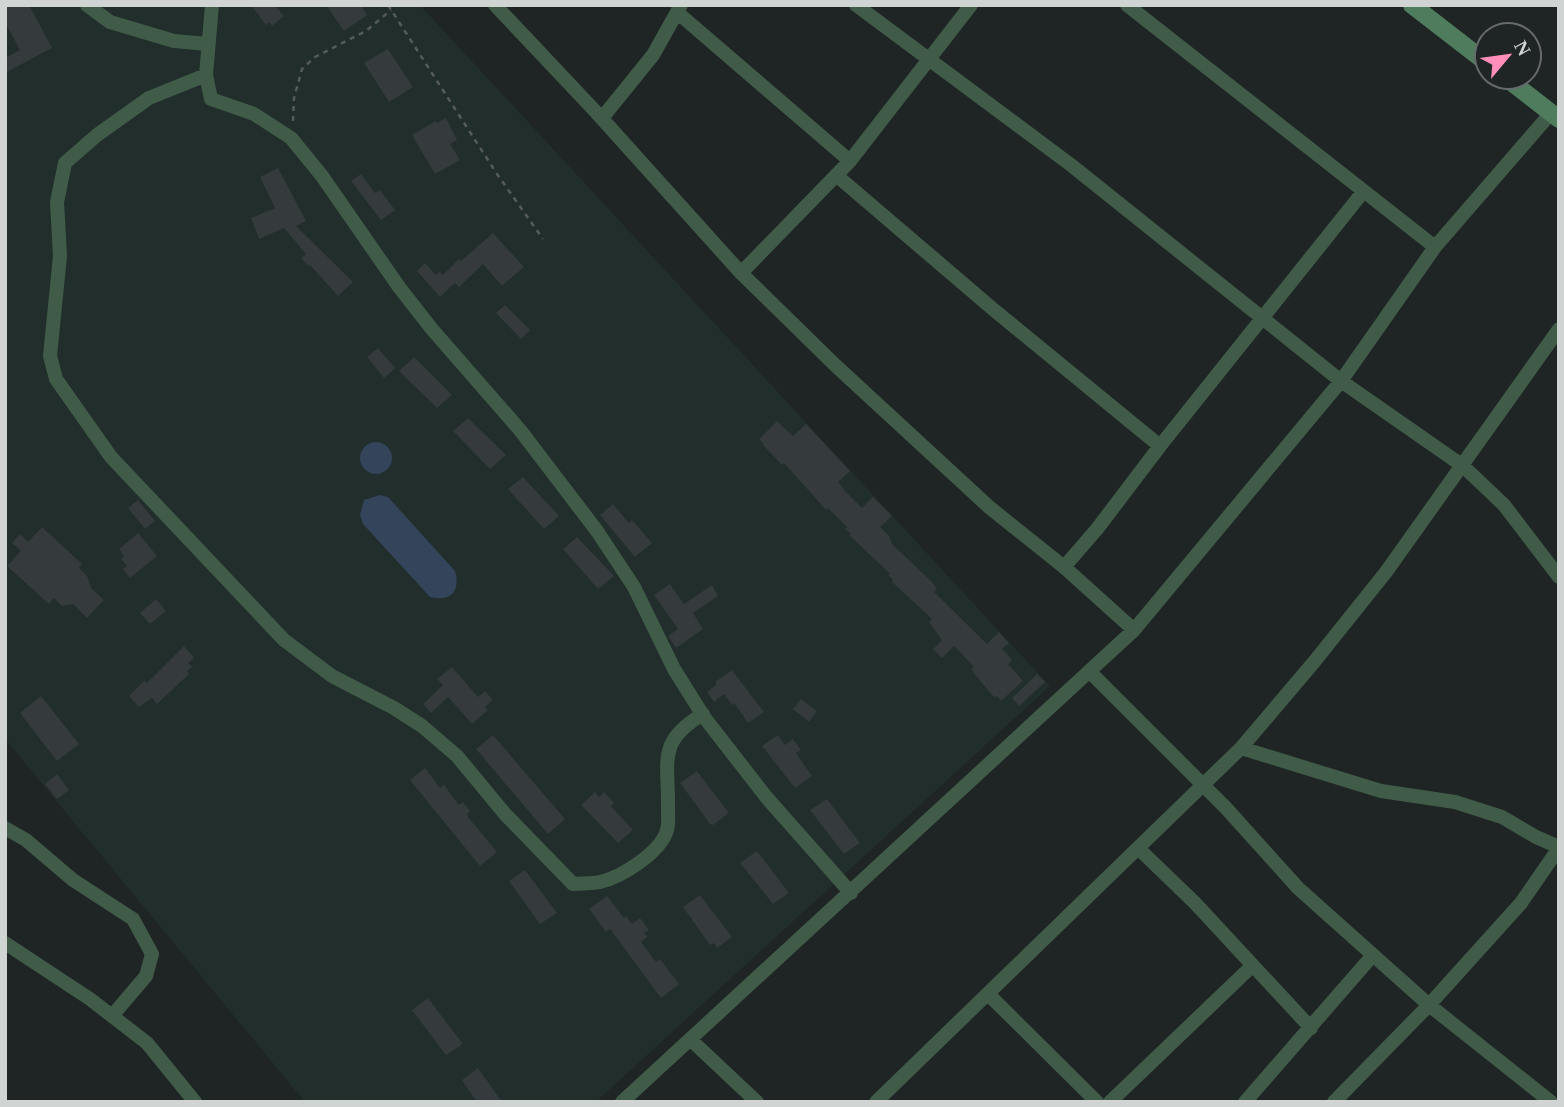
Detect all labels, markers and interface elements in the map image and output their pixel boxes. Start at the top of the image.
north arrow [1473,21,1543,91]
text: N [1510,37,1535,59]

